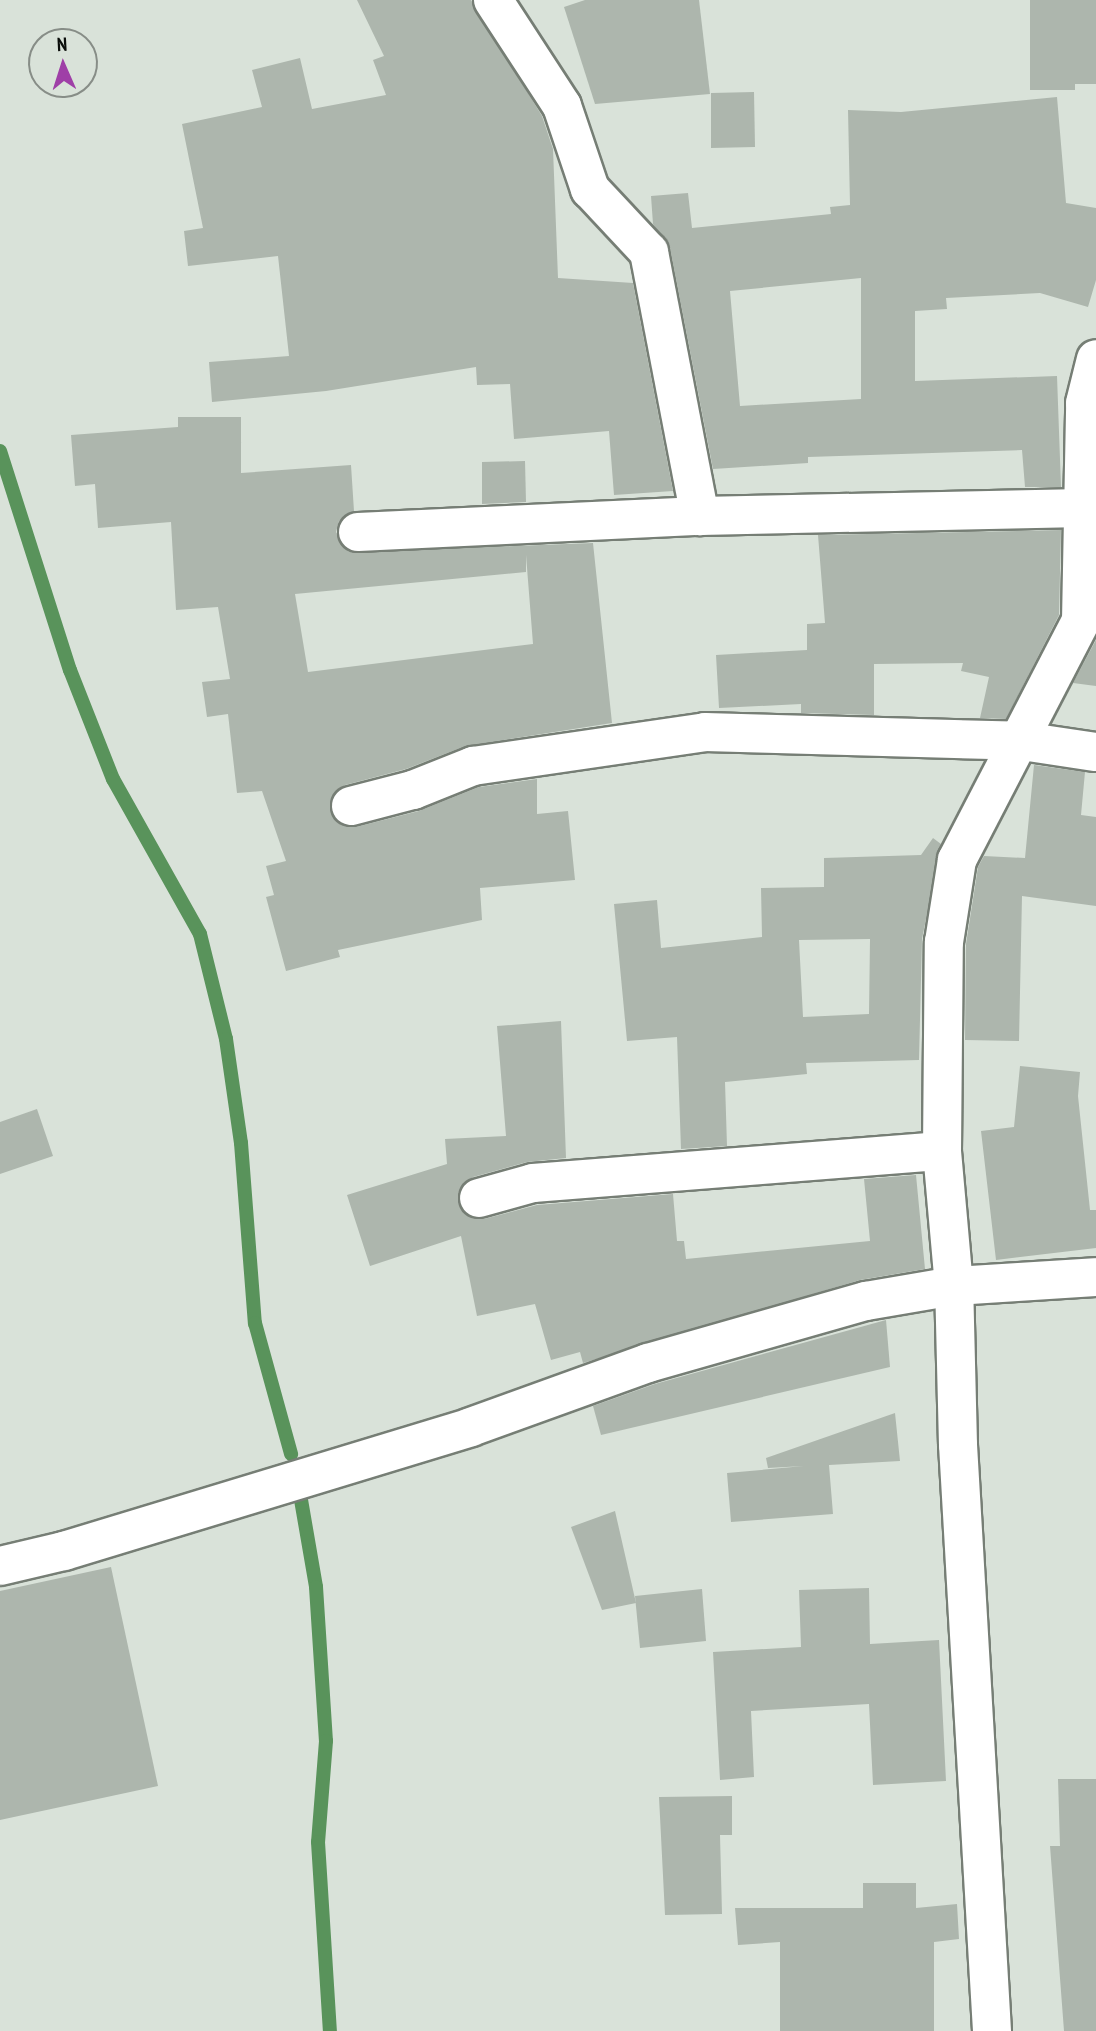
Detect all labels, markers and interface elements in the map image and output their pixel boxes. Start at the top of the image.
north arrow [28,28,98,98]
text: N [56,32,68,56]

